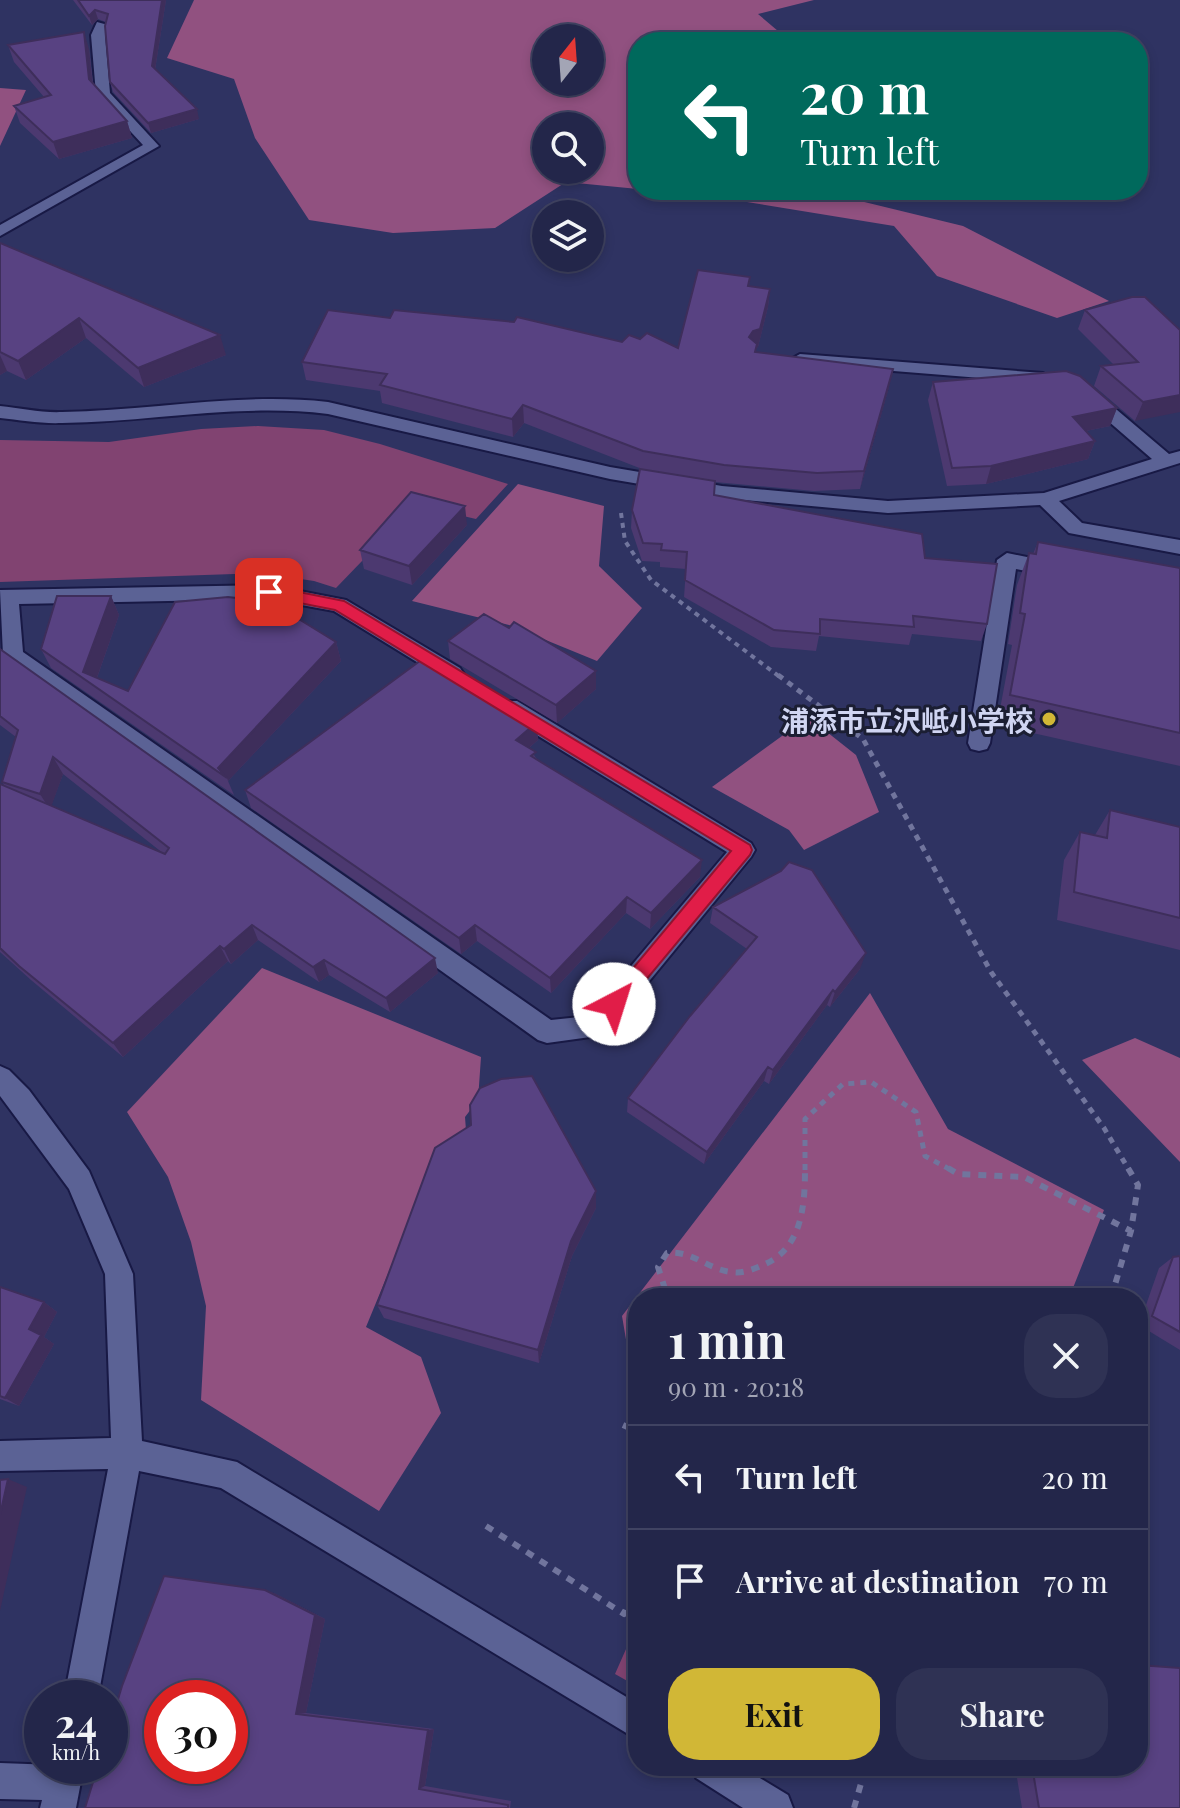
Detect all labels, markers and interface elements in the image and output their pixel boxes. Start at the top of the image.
north arrow [532,24,604,96]
map controls [532,24,604,272]
text: 20 m [800,54,929,129]
icon: left [668,64,772,168]
button: search [532,112,604,184]
text: Turn left [800,126,939,174]
button: layers [532,200,604,272]
pin [235,558,303,626]
icon: arrive [247,570,291,614]
place label: 浦添市立沢岻小学校 [781,701,1033,738]
marker: 浦添市立沢岻小学校 [1040,710,1058,728]
position arrow [572,962,656,1046]
text: 1 min [668,1307,786,1371]
button: close [1024,1314,1108,1398]
text: 90 m · 20:18 [668,1369,804,1404]
icon: left [668,1455,712,1499]
text: Turn left [736,1457,857,1497]
text: 20 m [1042,1457,1108,1497]
icon: arrive [668,1559,712,1603]
text: Arrive at destination [736,1561,1019,1601]
text: 70 m [1044,1561,1108,1601]
button: Exit [668,1668,880,1760]
button: Share [896,1668,1108,1760]
speed limit sign: 30 [144,1680,248,1784]
text: 24 [55,1695,97,1748]
text: km/h [52,1738,100,1765]

